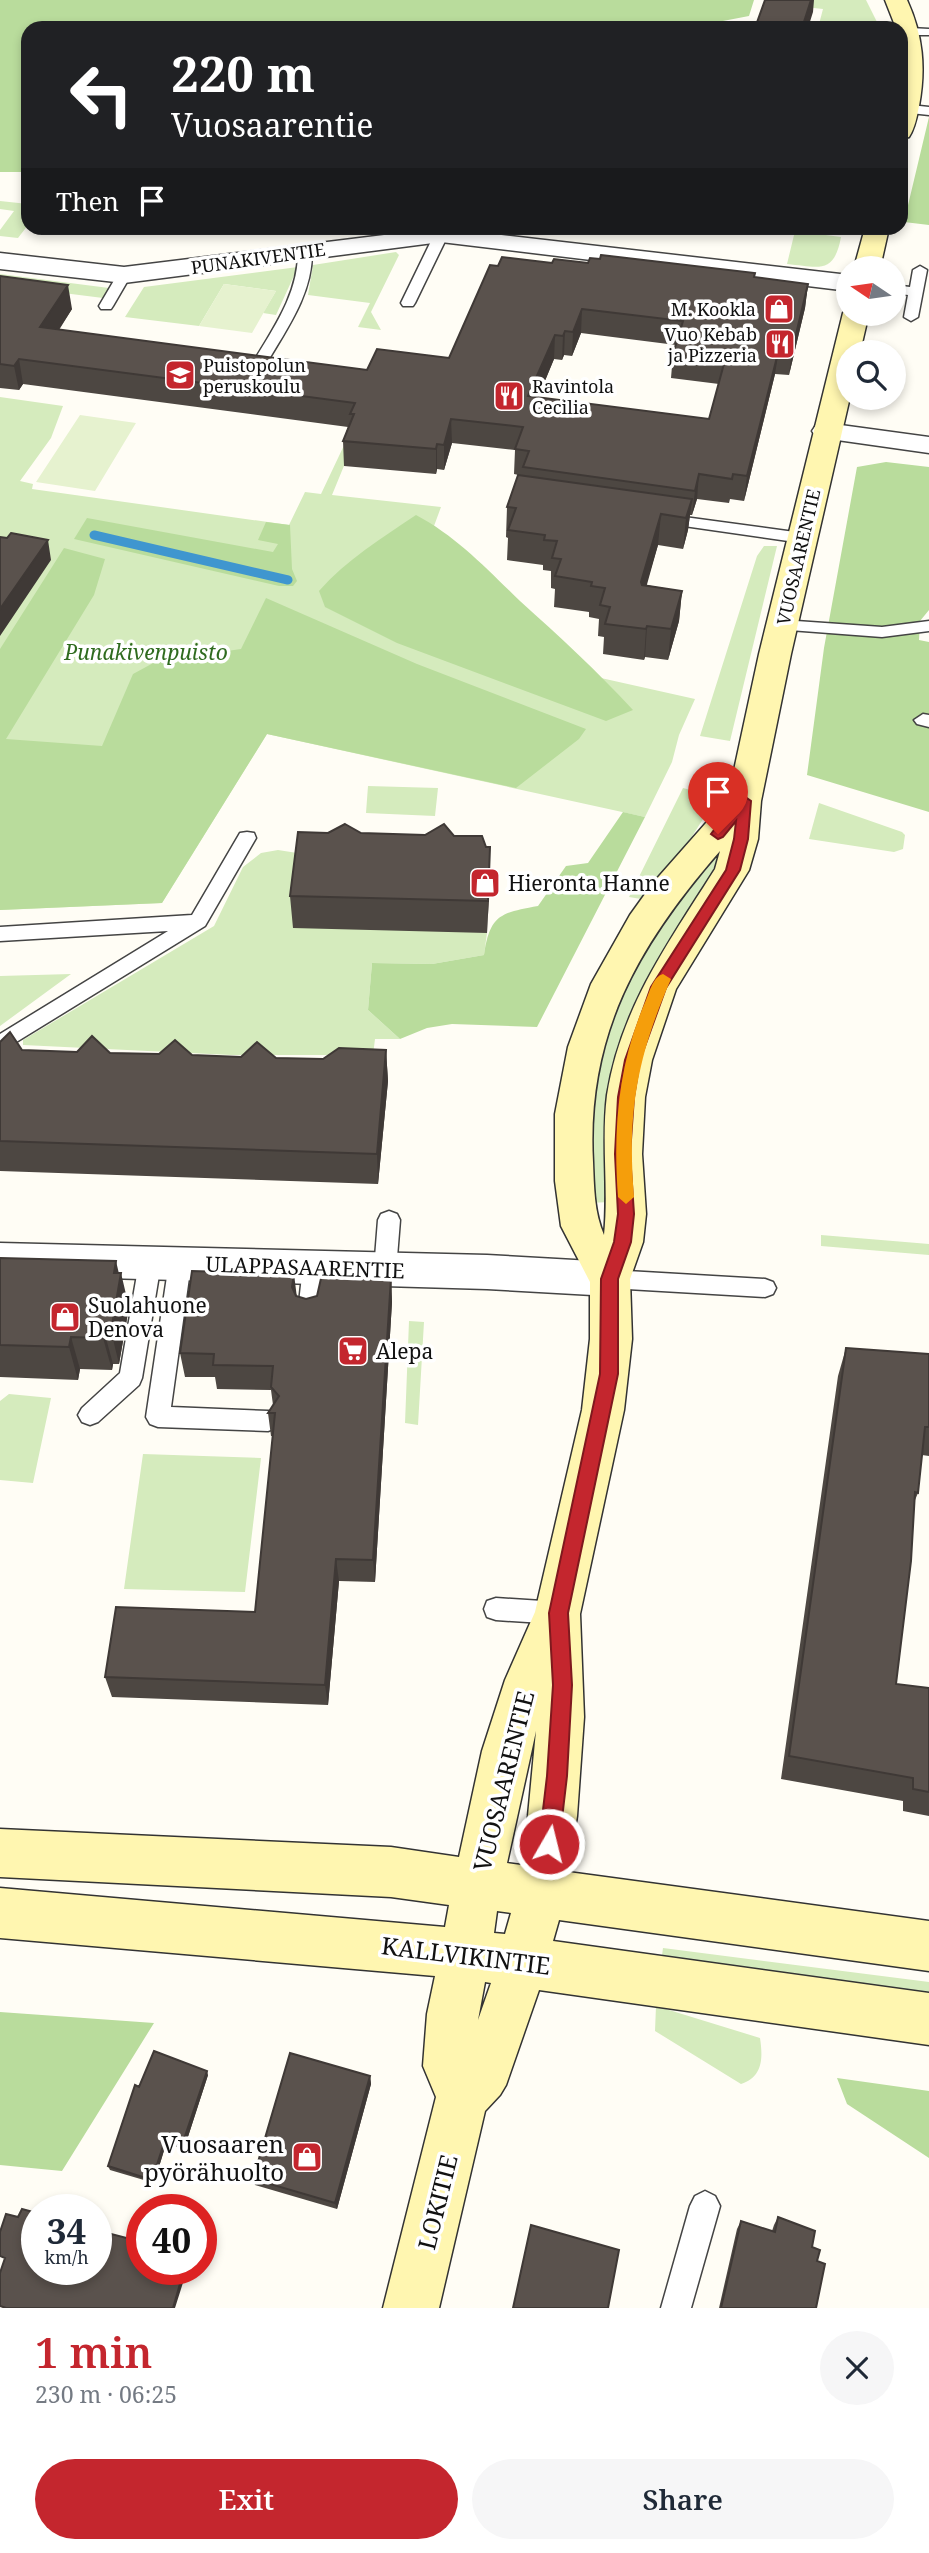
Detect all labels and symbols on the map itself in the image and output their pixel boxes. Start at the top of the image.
street label: PUNAKIVENTIE [189,237,327,279]
north arrow [836,256,906,326]
shop icon: M. Kookla [762,292,796,326]
place label: M. Kookla [671,297,756,321]
place label: Vuo Kebab ja Pizzeria [664,322,757,367]
restaurant icon: Vuo Kebab ja Pizzeria [763,327,797,361]
place label: Puistopolun peruskoulu [203,353,306,398]
school or university icon: Puistopolun peruskoulu [163,358,197,392]
place label: Ravintola Cecilia [532,374,614,419]
restaurant icon: Ravintola Cecilia [492,379,526,413]
street label: VUOSAARENTIE [771,487,825,627]
park label: Punakivenpuisto [63,638,228,666]
pin [688,762,748,834]
shop icon: Hieronta Hanne [468,866,502,900]
place label: Hieronta Hanne [508,869,670,897]
street label: ULAPPASAARENTIE [205,1250,405,1284]
place label: Suolahuone Denova [88,1291,207,1343]
shop icon: Suolahuone Denova [48,1300,82,1334]
supermarket icon: Alepa [336,1334,370,1368]
place label: Alepa [376,1337,433,1365]
street label: VUOSAARENTIE [465,1687,541,1875]
position arrow [512,1807,586,1881]
street label: KALLVIKINTIE [380,1928,552,1982]
place label: Vuosaaren pyörähuolto [144,2127,284,2188]
shop icon: Vuosaaren pyörähuolto [290,2140,324,2174]
street label: LOKITIE [409,2151,465,2253]
speed limit sign: 40 [126,2194,217,2285]

